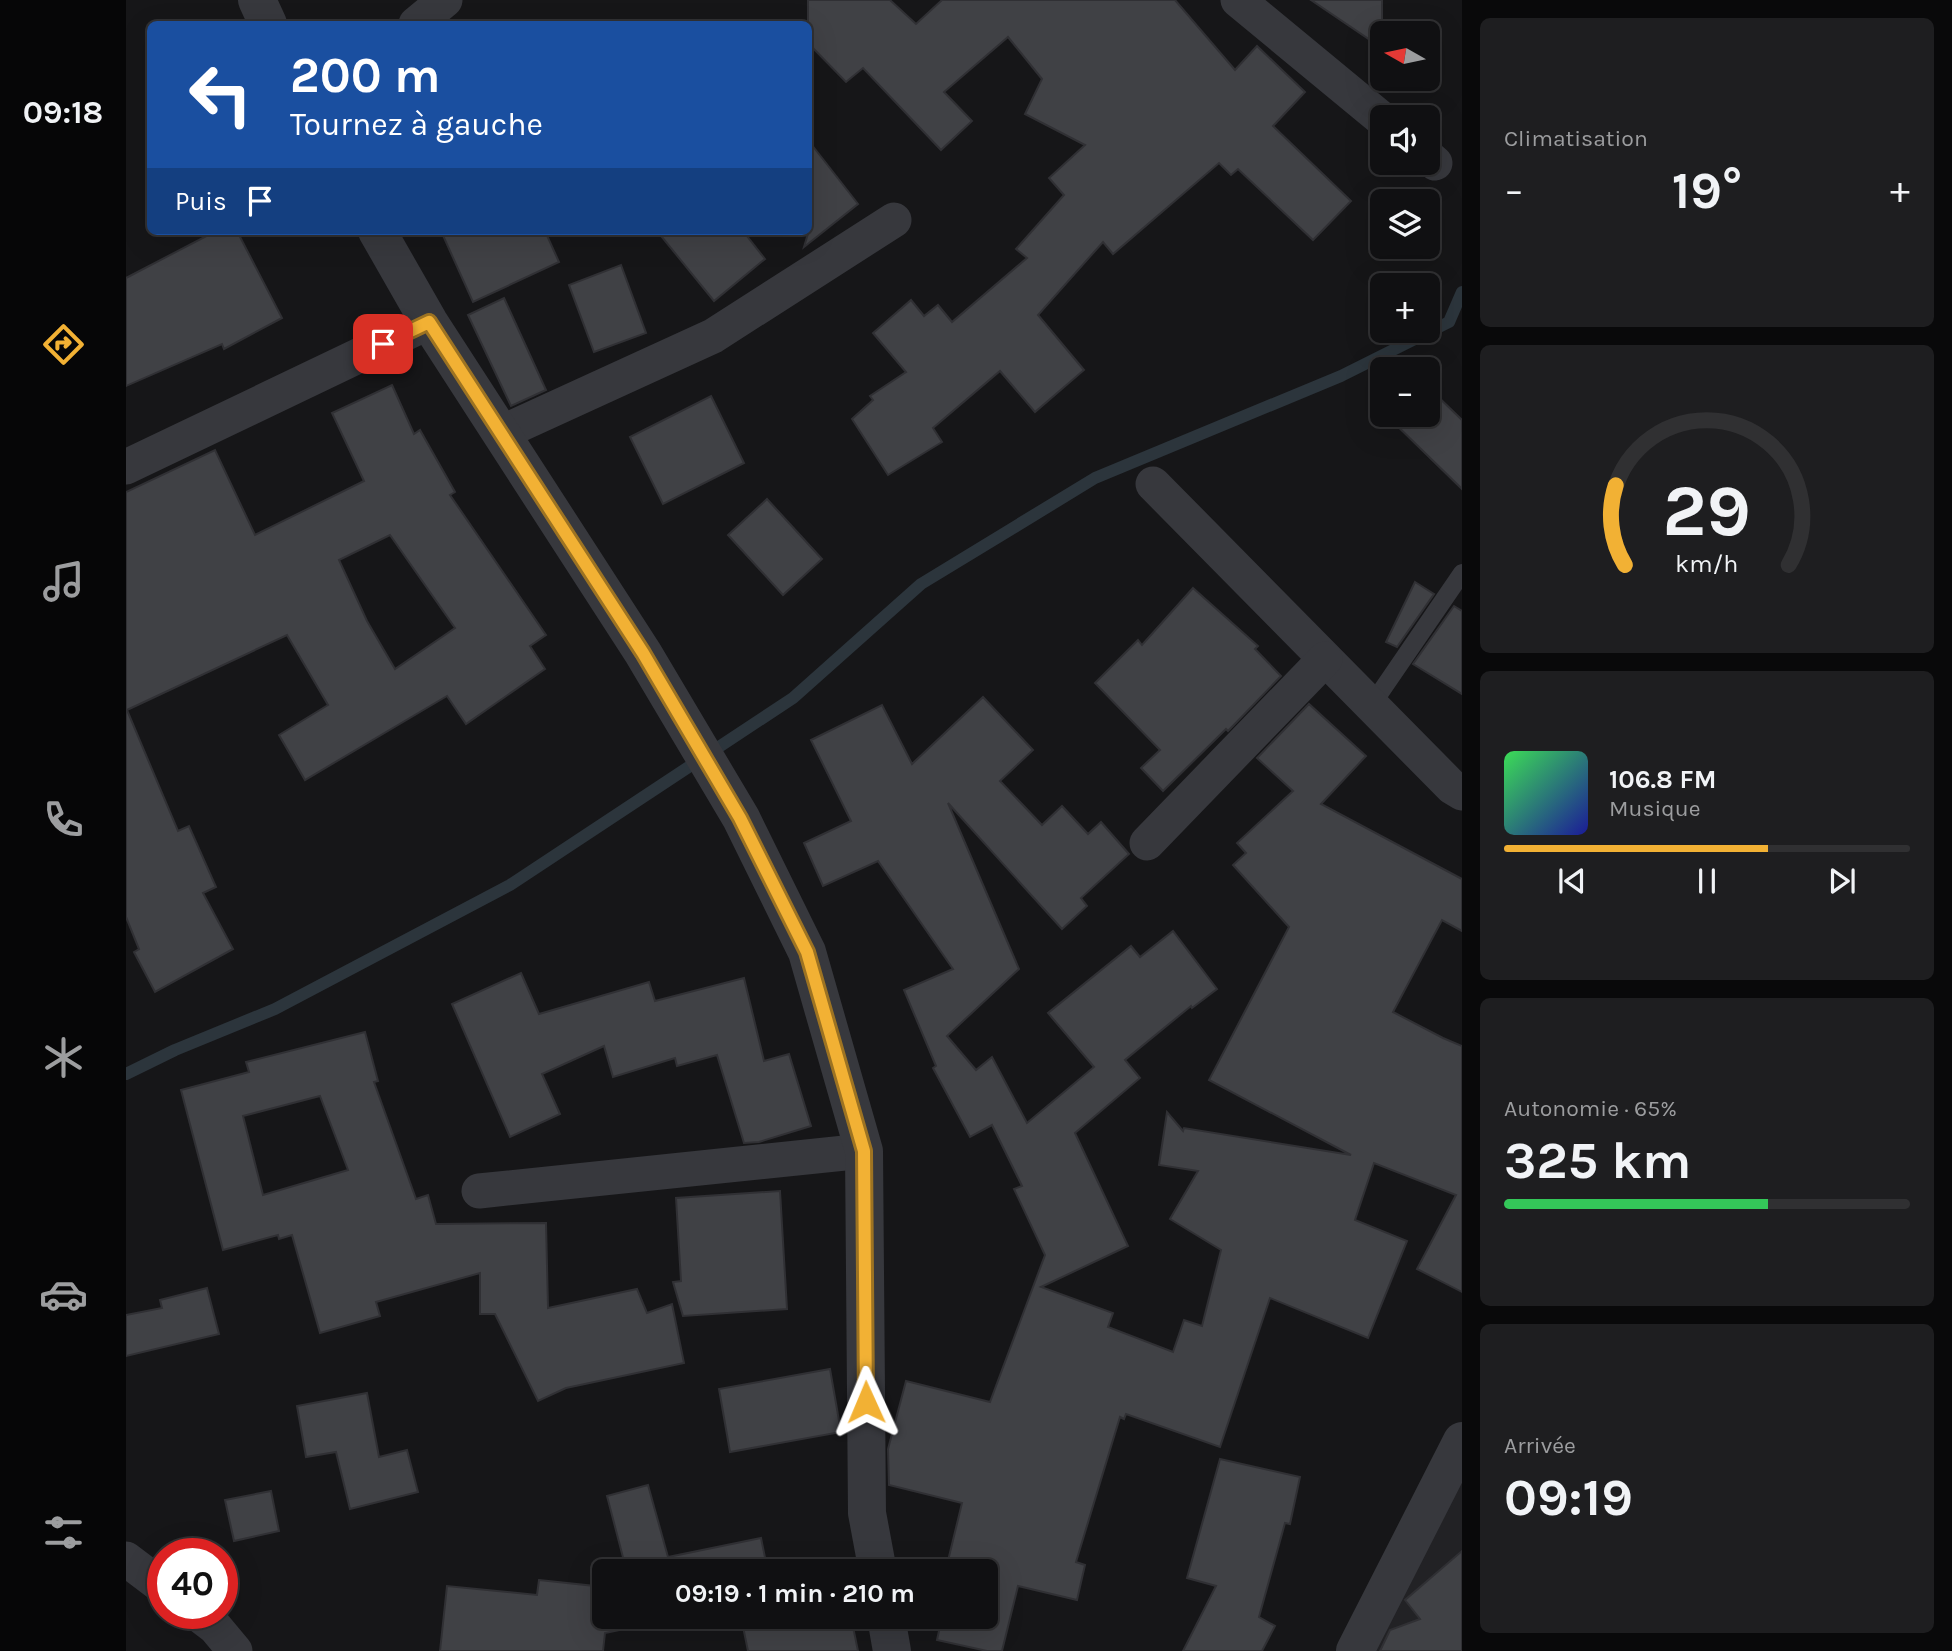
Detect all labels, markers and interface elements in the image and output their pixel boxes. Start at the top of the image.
north arrow [1370,21,1440,91]
map controls [1370,21,1440,427]
text: 200 m [290,47,441,104]
icon: left [175,49,266,140]
text: 09:18 [23,94,103,131]
button: sound [1370,105,1440,175]
text: Tournez à gauche [290,106,543,143]
text: Climatisation [1504,125,1648,152]
text: 19° [1672,160,1742,221]
text: − [1504,168,1524,213]
text: + [1890,168,1910,213]
icon: arrive [241,182,279,220]
text: Puis [175,186,227,217]
button: layers [1370,189,1440,259]
button: + [1370,273,1440,343]
pin [353,314,413,374]
icon: directions [39,320,88,369]
icon: arrive [364,325,402,363]
button: − [1370,357,1440,427]
text: 29 [1663,468,1751,553]
text: km/h [1675,549,1739,578]
icon: music [39,557,88,606]
text: 106.8 FM [1609,764,1716,795]
icon: phone [39,795,88,844]
text: Musique [1609,795,1701,822]
icon: previous [1553,862,1591,900]
icon: pause [1688,862,1726,900]
icon: next [1823,862,1861,900]
icon: climate [39,1033,88,1082]
text: Autonomie · 65% [1504,1095,1677,1122]
text: 325 km [1504,1130,1691,1191]
icon: car [39,1270,88,1319]
position arrow [829,1365,903,1439]
text: Arrivée [1504,1432,1576,1459]
text: 09:19 [1504,1467,1633,1528]
icon: filters [39,1508,88,1557]
speed limit sign: 40 [147,1538,238,1629]
text: 09:19 · 1 min · 210 m [675,1578,915,1609]

